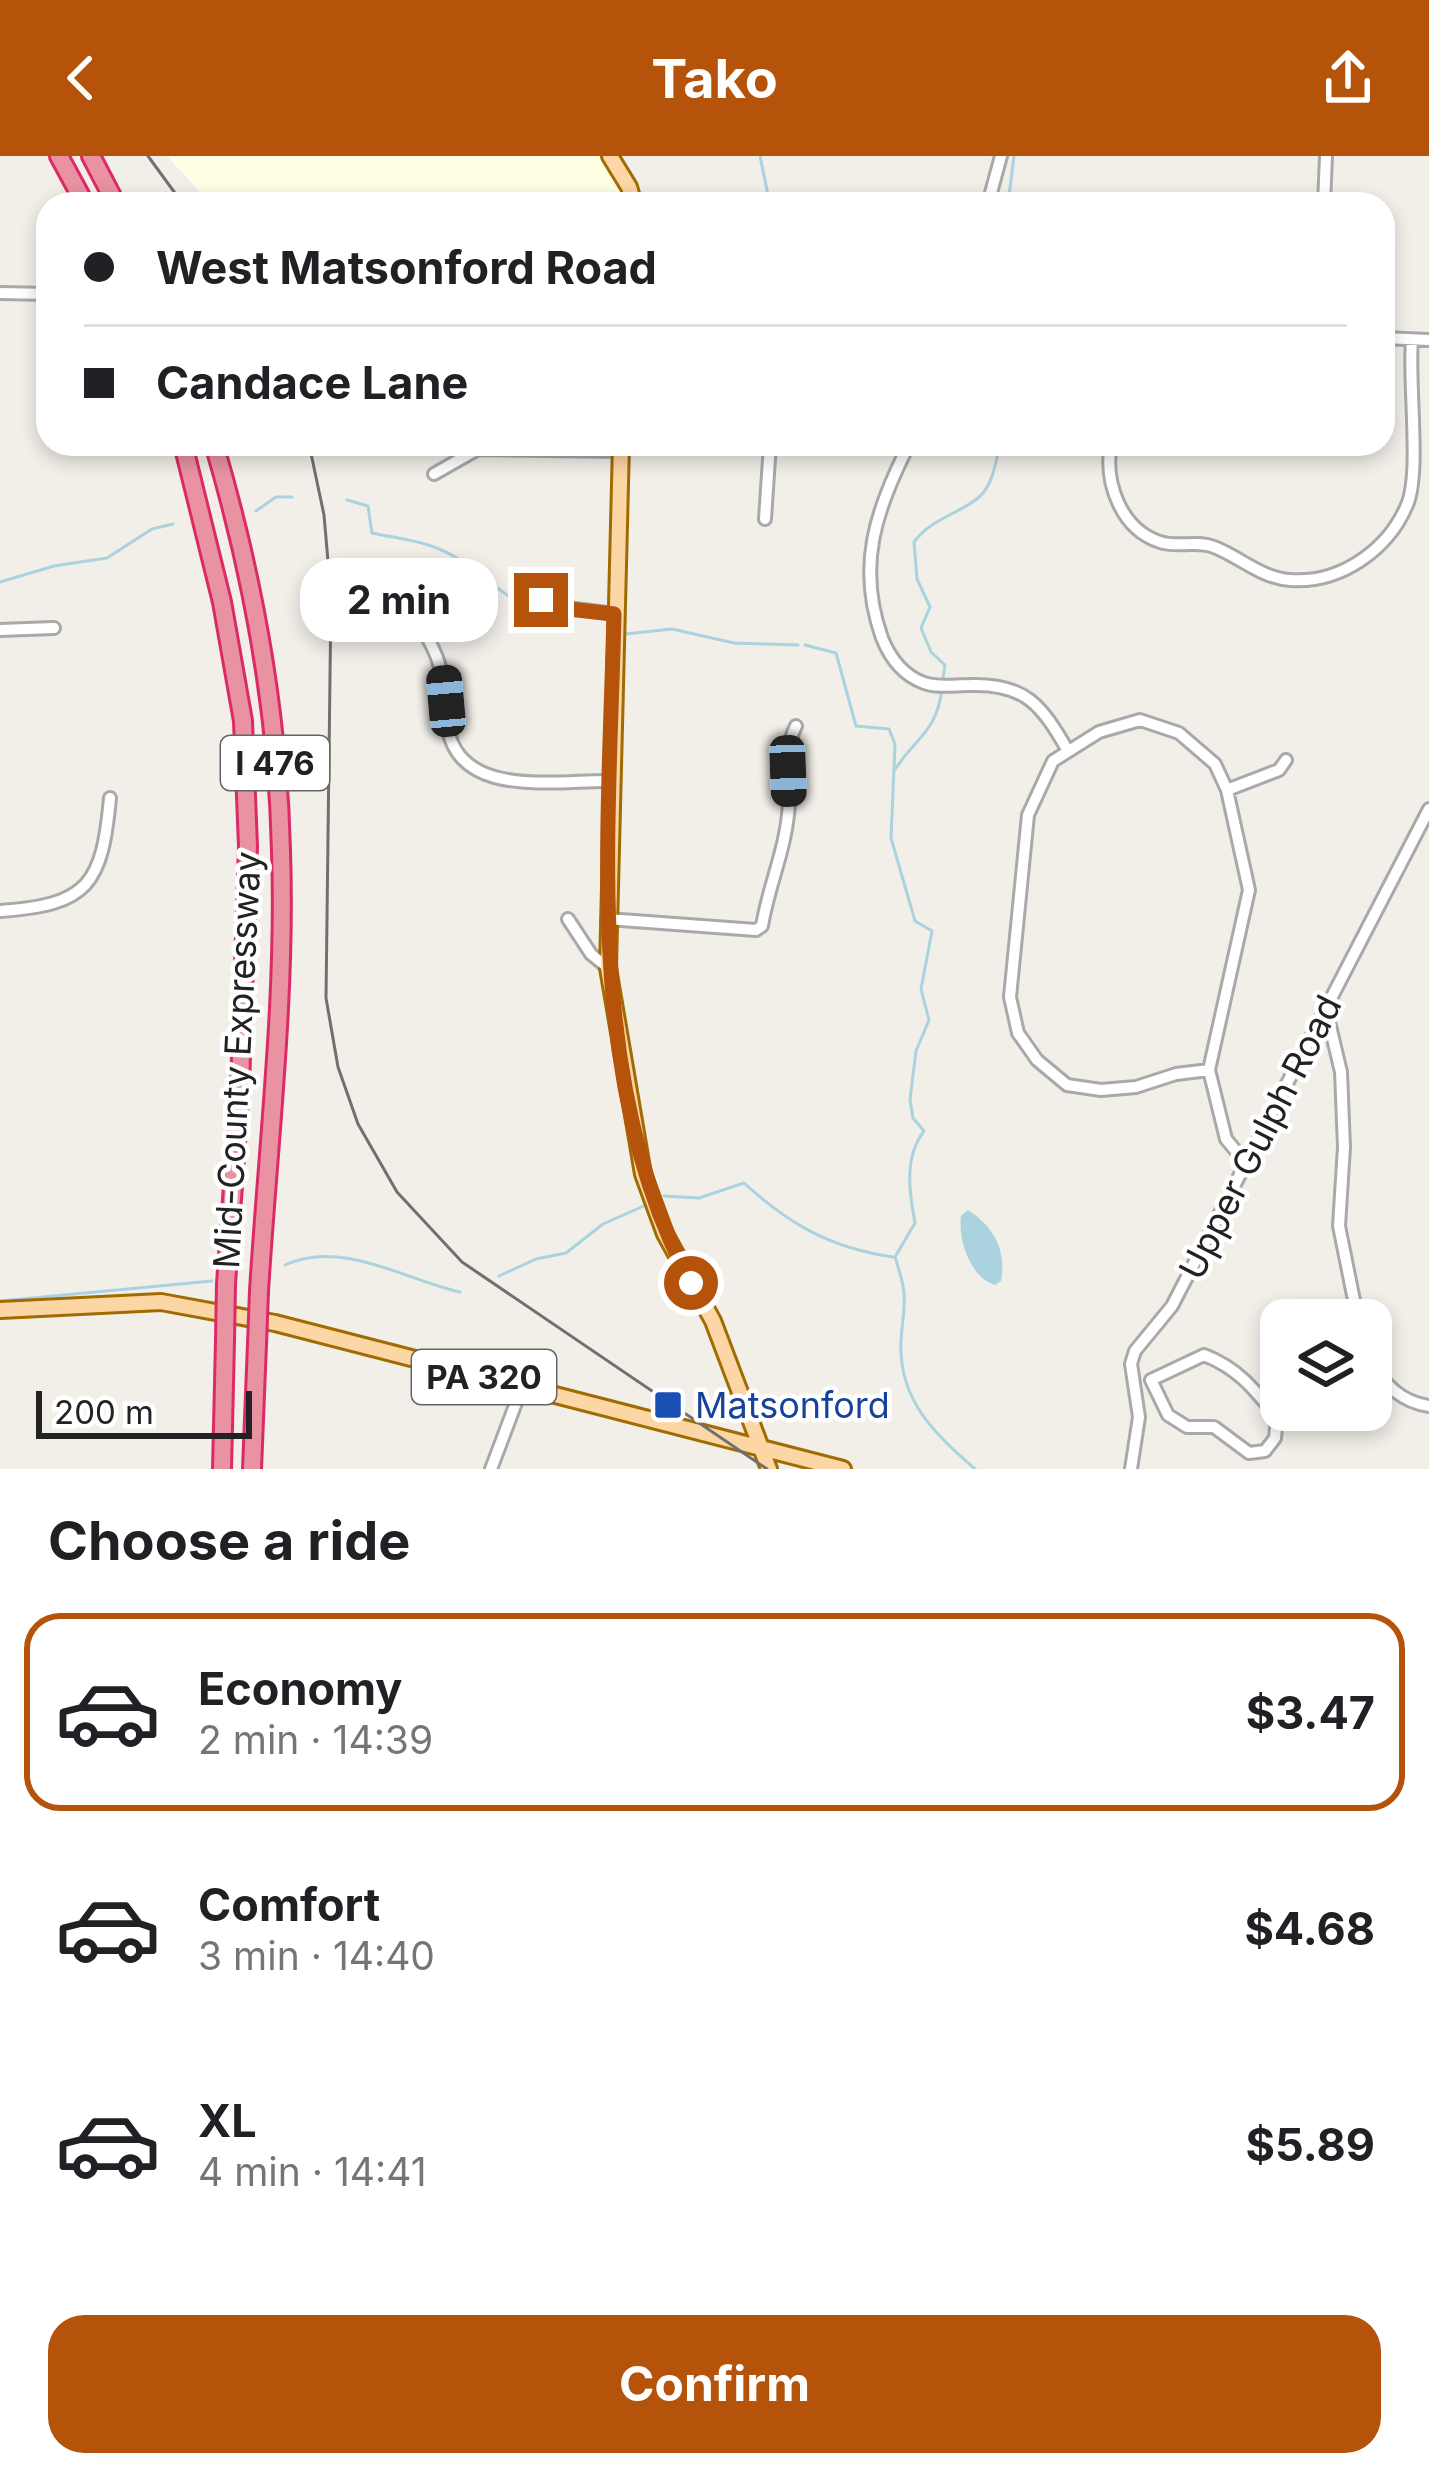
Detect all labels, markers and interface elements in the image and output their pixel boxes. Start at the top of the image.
icon: back [48,45,114,111]
icon: share [1315,45,1381,111]
text: Tako [651,46,778,111]
text: West Matsonford Road [156,240,657,295]
text: Candace Lane [156,355,468,410]
callout: 2 min [301,558,499,642]
route end [514,573,568,627]
text: 2 min [347,576,451,623]
car [425,664,467,738]
car [769,734,807,808]
road number: I 476 [221,736,329,790]
street label: Mid-County Expressway [204,850,270,1270]
street label: Upper Gulph Road [1169,988,1351,1286]
route start [664,1256,718,1310]
map controls [1260,1299,1392,1431]
button: layers [1260,1299,1392,1431]
road number: PA 320 [412,1350,556,1404]
place label: Matsonford [695,1383,890,1427]
scale bar [36,1385,252,1438]
marker: Matsonford [652,1389,684,1421]
text: 200 m [54,1392,154,1432]
text: Choose a ride [48,1508,410,1573]
icon: car [54,1658,162,1766]
text: Economy [198,1661,402,1716]
text: $3.47 [1246,1685,1375,1740]
text: 2 min · 14:39 [198,1716,433,1763]
icon: car [54,1874,162,1982]
text: Comfort [198,1877,380,1932]
text: $4.68 [1244,1901,1375,1956]
text: 3 min · 14:40 [198,1932,435,1979]
icon: car [54,2090,162,2198]
text: XL [198,2093,257,2148]
text: $5.89 [1246,2117,1375,2172]
text: 4 min · 14:41 [198,2148,427,2195]
button: Confirm [48,2315,1381,2453]

